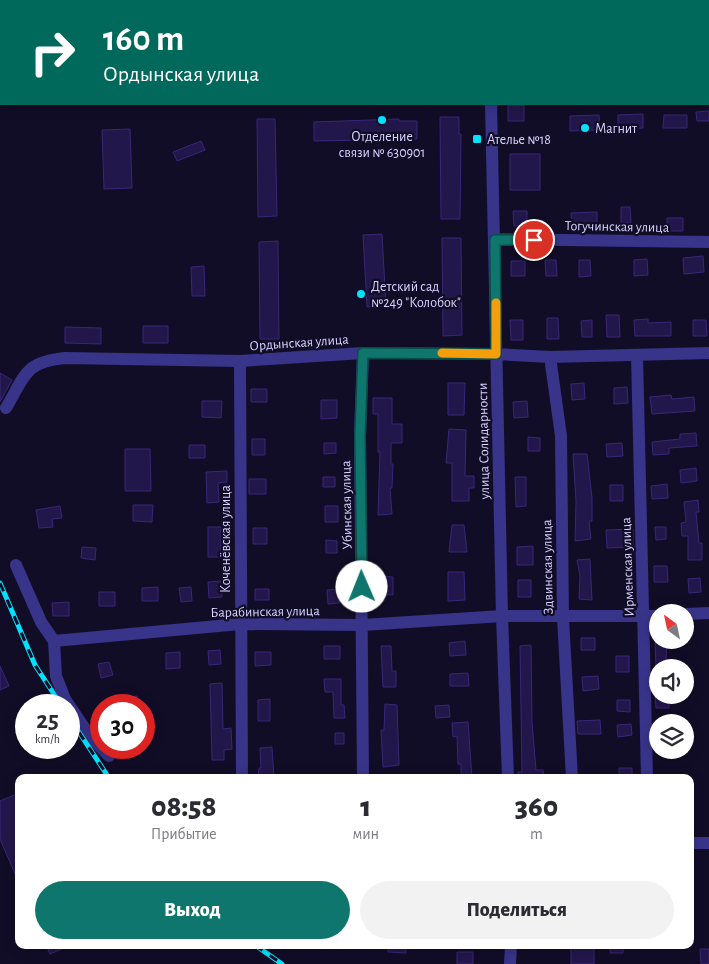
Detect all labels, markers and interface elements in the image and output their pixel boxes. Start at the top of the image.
icon: right [20,20,85,85]
text: 160 m [103,22,184,57]
text: Ордынская улица [103,63,259,85]
marker: Отделение связи № 630901 [376,114,388,126]
marker: Магнит [579,122,591,134]
place label: Магнит [595,122,638,136]
place label: Отделение связи № 630901 [339,130,425,160]
marker: Ателье №18 [471,133,483,145]
place label: Ателье №18 [487,133,551,147]
pin [513,219,555,261]
street label: Тогучинская улица [565,219,670,235]
icon: arrive [520,226,548,254]
place label: Детский сад №249 "Колобок" [371,280,461,310]
marker: Детский сад №249 "Колобок" [355,288,367,300]
street label: Ордынская улица [249,333,350,353]
street label: улица Солидарности [476,383,492,500]
street label: Убинская улица [339,460,355,550]
street label: Коченёвская улица [219,484,233,593]
street label: Ирменская улица [619,516,637,617]
street label: Здвинская улица [540,519,556,615]
position arrow [335,560,387,612]
street label: Барабинская улица [210,604,320,620]
north arrow [649,604,694,649]
map controls [649,604,694,759]
button: sound [649,659,694,704]
speed limit sign: 30 [90,694,155,759]
text: 25 [36,708,59,733]
button: layers [649,714,694,759]
text: km/h [35,733,60,745]
text: 08:58 [151,792,217,822]
text: 1 [360,792,371,822]
text: 360 [515,792,558,822]
text: Прибытие [151,826,217,842]
text: мин [352,826,379,842]
text: m [530,826,543,842]
button: Выход [35,881,350,939]
button: Поделиться [360,881,674,939]

